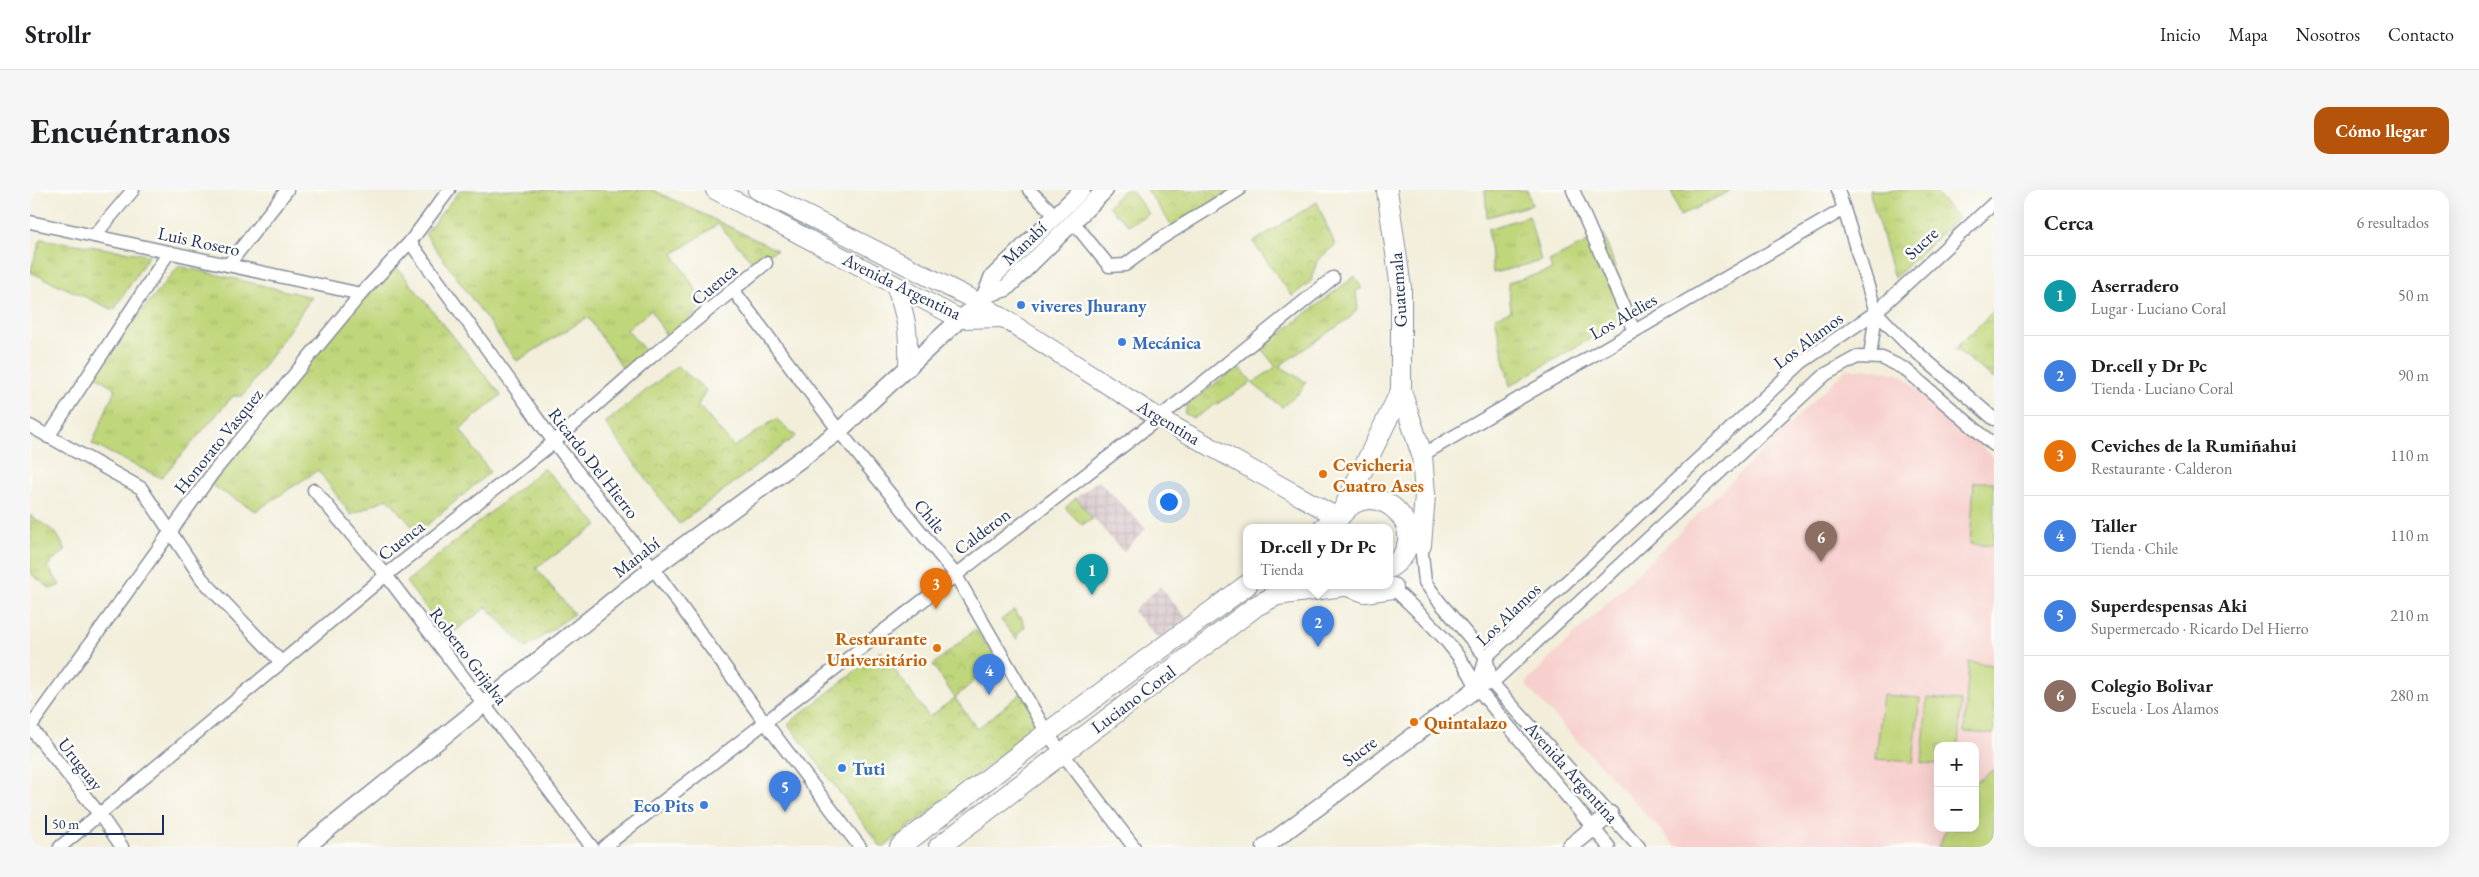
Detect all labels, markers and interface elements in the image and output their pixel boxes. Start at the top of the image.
text: Strollr [25,19,91,50]
text: Inicio [2160,23,2201,46]
text: Mapa [2229,23,2268,46]
text: Nosotros [2296,23,2360,46]
text: Contacto [2388,23,2454,46]
button: Cómo llegar [2314,107,2449,154]
text: Encuéntranos [30,108,230,153]
text: Cerca [2044,209,2094,236]
text: 6 resultados [2357,212,2429,233]
street label: Manabí [997,216,1052,270]
street label: Luis Rosero [156,221,242,261]
street label: Sucre [1899,222,1943,264]
street label: Avenida Argentina [838,247,966,325]
street label: Guatemala [1384,251,1412,328]
street label: Cuenca [686,258,742,310]
text: Aserradero [2091,273,2179,298]
text: 1 [2056,285,2064,306]
text: 50 m [2398,285,2429,306]
street label: Los Alelies [1585,287,1661,345]
place label: viveres Jhurany [1031,294,1147,317]
text: Lugar · Luciano Coral [2091,298,2226,319]
marker: viveres Jhurany [1015,299,1027,311]
street label: Los Alamos [1769,306,1848,374]
place label: Mecánica [1132,331,1201,354]
marker: Mecánica [1116,336,1128,348]
text: Dr.cell y Dr Pc [2091,353,2207,378]
text: 2 [2056,365,2064,386]
text: 90 m [2398,365,2429,386]
text: Tienda · Luciano Coral [2091,378,2233,399]
street label: Honorato Vasquez [168,383,268,498]
street label: Argentina [1132,394,1205,450]
street label: Ricardo Del Hierro [544,403,645,523]
text: Ceviches de la Rumiñahui [2091,433,2297,458]
text: 3 [2056,445,2064,466]
text: 110 m [2390,445,2429,466]
place label: Cevicheria Cuatro Ases [1333,453,1424,497]
text: Restaurante · Calderon [2091,458,2232,479]
marker: Cevicheria Cuatro Ases [1317,468,1329,480]
your location [1156,489,1182,515]
street label: Chile [909,494,951,538]
street label: Calderon [949,502,1015,560]
text: Taller [2091,513,2137,538]
street label: Cuenca [373,514,430,565]
pin: 6 [1805,521,1837,562]
popup [1243,524,1393,589]
text: 4 [2056,525,2064,546]
text: 110 m [2390,525,2429,546]
street label: Manabí [608,531,665,583]
text: Dr.cell y Dr Pc [1260,534,1376,559]
text: Tienda · Chile [2091,538,2178,559]
pin: 1 [1076,554,1108,595]
text: Tienda [1260,559,1304,580]
pin: 3 [920,568,952,609]
street label: Los Alamos [1471,577,1545,651]
text: Superdespensas Aki [2091,593,2247,618]
street label: Roberto Grijalva [425,603,514,710]
text: 5 [2056,605,2064,626]
text: 210 m [2390,605,2429,626]
pin: 2 [1302,606,1334,647]
text: Supermercado · Ricardo Del Hierro [2091,618,2309,639]
place label: Restaurante Universitário [827,627,927,671]
marker: Restaurante Universitário [931,642,943,654]
pin: 4 [973,654,1005,695]
street label: Luciano Coral [1086,660,1180,738]
text: Colegio Bolivar [2091,673,2213,698]
text: 6 [2056,685,2064,706]
text: 280 m [2390,685,2429,706]
text: Escuela · Los Alamos [2091,698,2219,719]
place label: Quintalazo [1424,711,1507,734]
marker: Quintalazo [1408,716,1420,728]
street label: Avenida Argentina [1520,716,1624,828]
street label: Sucre [1337,730,1381,772]
street label: Uruguay [53,733,109,795]
map controls [1934,742,1979,832]
button: + [1934,742,1979,787]
place label: Tuti [852,757,886,780]
marker: Tuti [836,762,848,774]
pin: 5 [769,771,801,812]
button: − [1934,787,1979,832]
place label: Eco Pits [634,794,694,817]
marker: Eco Pits [698,799,710,811]
scale bar [45,812,164,835]
text: 50 m [52,815,79,833]

